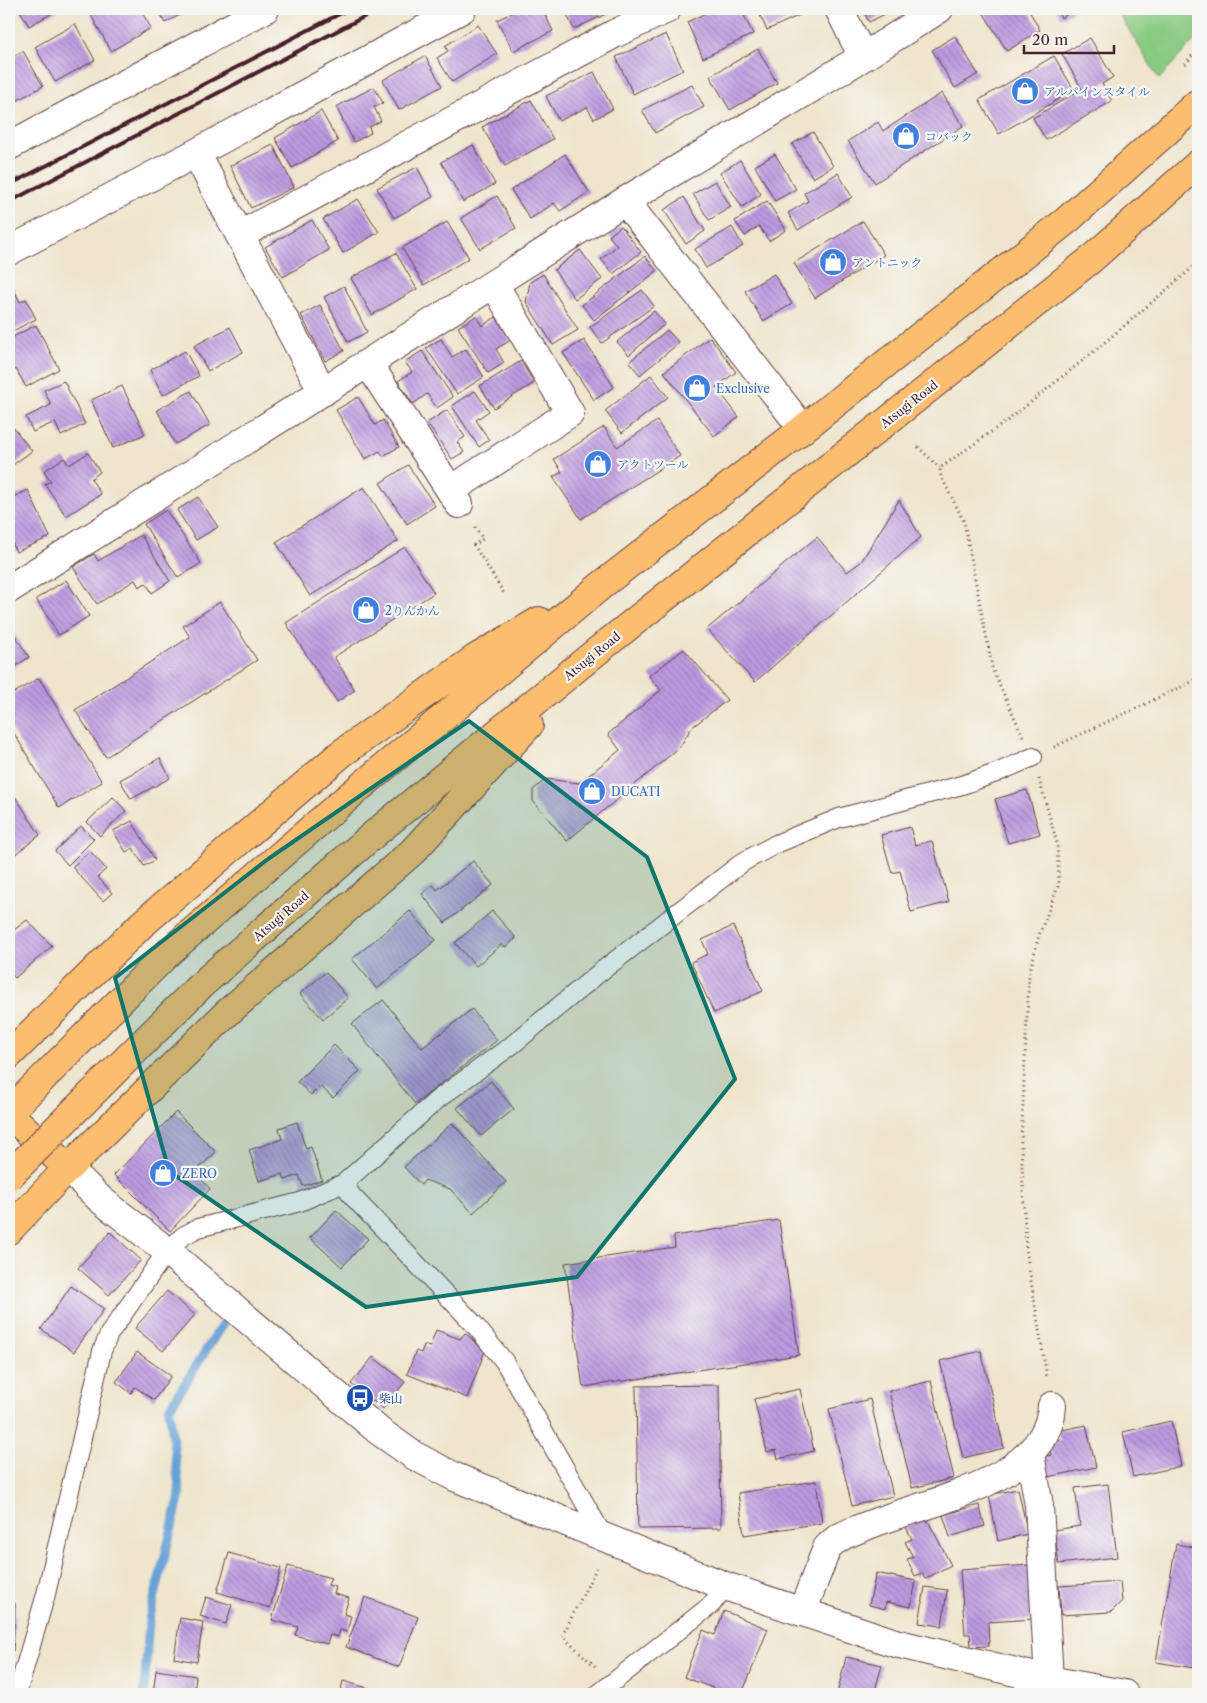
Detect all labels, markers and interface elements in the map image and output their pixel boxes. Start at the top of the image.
scale bar [1024,22,1114,54]
text: 20 m [1032,30,1068,49]
shop icon: アルパインスタイル [1010,76,1040,106]
place label: アルパインスタイル [1044,84,1150,99]
shop icon: コバック [891,121,921,151]
place label: コバック [925,129,973,144]
shop icon: アントニック [818,247,848,277]
place label: アントニック [852,255,923,270]
shop icon: Exclusive [682,373,712,403]
street label: Atsugi Road [877,377,941,432]
place label: Exclusive [716,381,770,396]
shop icon: アクトツール [583,449,613,479]
place label: アクトツール [617,457,688,472]
shop icon: 2りんかん [351,595,381,625]
place label: 2りんかん [385,603,440,618]
street label: Atsugi Road [560,628,624,684]
shop icon: DUCATI [577,776,607,806]
place label: DUCATI [611,784,661,799]
street label: Atsugi Road [249,887,312,945]
shop icon: ZERO [148,1158,178,1188]
place label: ZERO [182,1166,217,1181]
bus stop icon: 柴山 [345,1383,375,1413]
place label: 柴山 [379,1391,403,1406]

